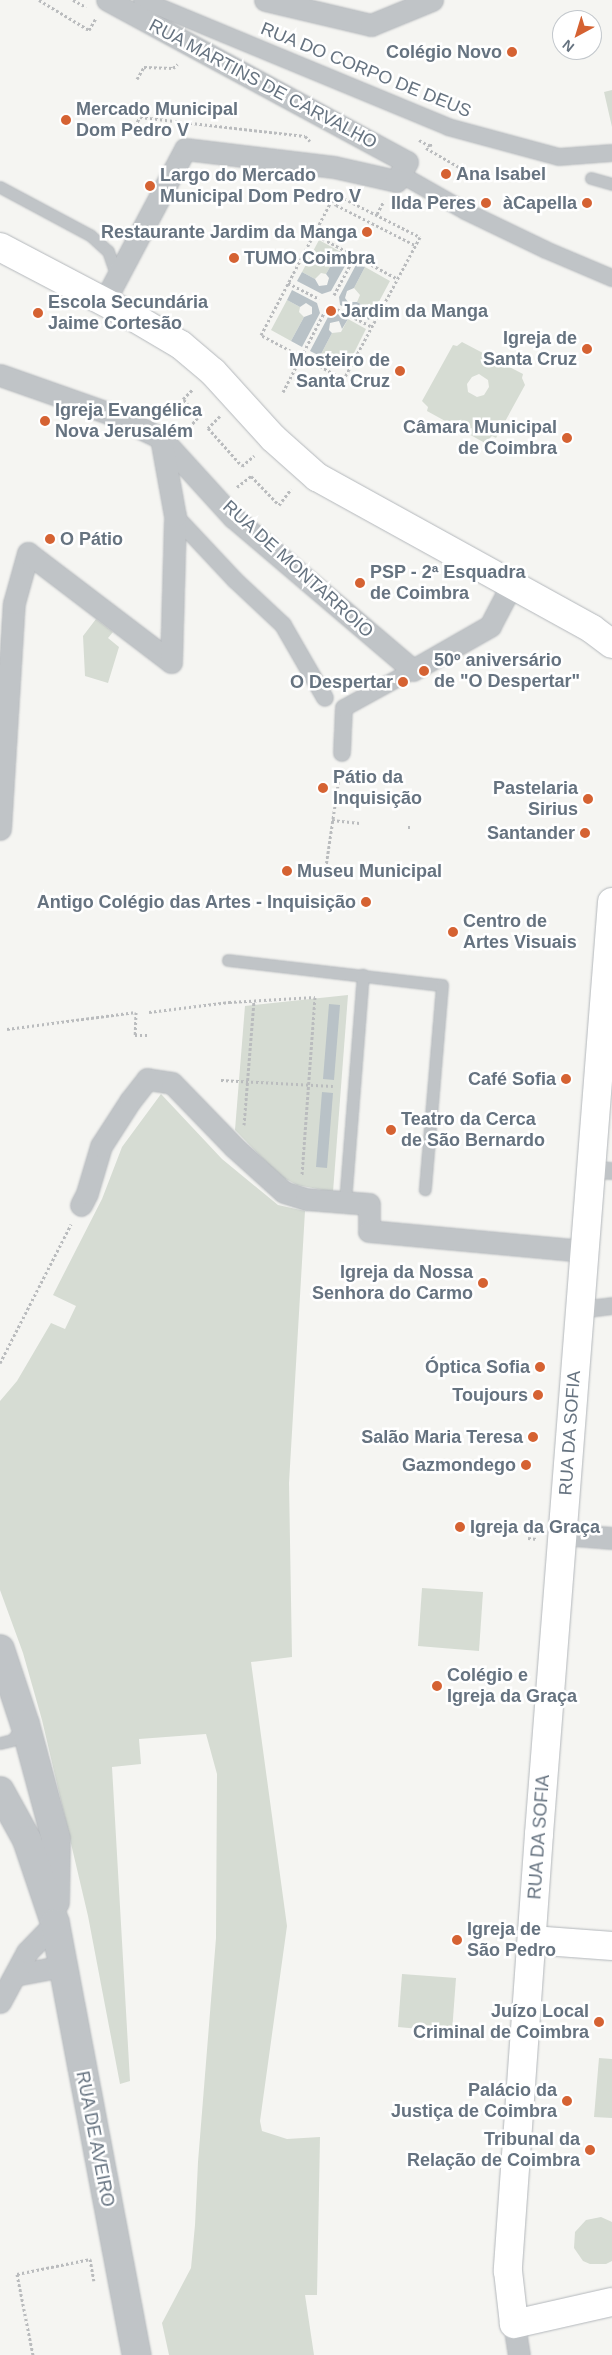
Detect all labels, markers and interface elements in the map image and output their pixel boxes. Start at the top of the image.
north arrow [552,10,602,60]
street label: RUA MARTINS DE CARVALHO [145,14,381,154]
street label: RUA DO CORPO DE DEUS [257,18,475,122]
text: N [559,36,577,55]
place label: Colégio Novo [386,41,502,63]
marker: Colégio Novo [506,46,518,58]
place label: Mercado Municipal Dom Pedro V [76,99,238,142]
marker: Mercado Municipal Dom Pedro V [60,114,72,126]
place label: Ana Isabel [456,163,546,185]
place label: Largo do Mercado Municipal Dom Pedro V [160,165,361,208]
marker: Ana Isabel [440,168,452,180]
marker: Largo do Mercado Municipal Dom Pedro V [144,180,156,192]
place label: Ilda Peres [391,192,476,214]
place label: àCapella [503,192,577,214]
marker: Ilda Peres [480,197,492,209]
marker: àCapella [581,197,593,209]
place label: Restaurante Jardim da Manga [101,221,357,243]
marker: Restaurante Jardim da Manga [361,226,373,238]
place label: TUMO Coimbra [244,247,375,269]
marker: TUMO Coimbra [228,252,240,264]
place label: Escola Secundária Jaime Cortesão [48,292,208,334]
place label: Jardim da Manga [341,300,488,322]
marker: Jardim da Manga [325,305,337,317]
marker: Escola Secundária Jaime Cortesão [32,307,44,319]
place label: Igreja de Santa Cruz [483,328,577,370]
marker: Igreja de Santa Cruz [581,343,593,355]
place label: Mosteiro de Santa Cruz [289,350,390,392]
marker: Mosteiro de Santa Cruz [394,365,406,377]
place label: Igreja Evangélica Nova Jerusalém [55,400,202,442]
marker: Igreja Evangélica Nova Jerusalém [39,415,51,427]
place label: Câmara Municipal de Coimbra [403,417,557,459]
marker: Câmara Municipal de Coimbra [561,432,573,444]
street label: RUA DE MONTARROIO [218,496,378,642]
place label: O Pátio [60,528,123,550]
marker: O Pátio [44,533,56,545]
place label: PSP - 2ª Esquadra de Coimbra [370,562,526,604]
marker: PSP - 2ª Esquadra de Coimbra [354,577,366,589]
place label: 50º aniversário de "O Despertar" [434,650,580,692]
marker: 50º aniversário de "O Despertar" [418,665,430,677]
place label: O Despertar [290,671,393,693]
marker: O Despertar [397,676,409,688]
place label: Pátio da Inquisição [333,767,422,810]
place label: Pastelaria Sirius [493,778,578,821]
marker: Pátio da Inquisição [317,782,329,794]
marker: Pastelaria Sirius [582,793,594,805]
place label: Santander [487,822,575,844]
marker: Santander [579,827,591,839]
place label: Museu Municipal [297,860,442,882]
marker: Museu Municipal [281,865,293,877]
place label: Antigo Colégio das Artes - Inquisição [36,891,356,913]
marker: Antigo Colégio das Artes - Inquisição [360,896,372,908]
place label: Centro de Artes Visuais [463,911,577,954]
marker: Centro de Artes Visuais [447,926,459,938]
place label: Café Sofia [468,1068,556,1090]
marker: Café Sofia [560,1073,572,1085]
place label: Teatro da Cerca de São Bernardo [401,1109,545,1152]
marker: Teatro da Cerca de São Bernardo [385,1124,397,1136]
place label: Igreja da Nossa Senhora do Carmo [312,1262,473,1304]
marker: Igreja da Nossa Senhora do Carmo [477,1277,489,1289]
place label: Óptica Sofia [425,1356,530,1378]
marker: Óptica Sofia [534,1361,546,1373]
street label: RUA DA SOFIA [555,1369,585,1497]
place label: Toujours [452,1384,528,1406]
marker: Toujours [532,1389,544,1401]
place label: Salão Maria Teresa [361,1426,523,1448]
marker: Salão Maria Teresa [527,1431,539,1443]
place label: Gazmondego [402,1454,516,1476]
marker: Gazmondego [520,1459,532,1471]
place label: Igreja da Graça [470,1516,600,1538]
marker: Igreja da Graça [454,1521,466,1533]
place label: Colégio e Igreja da Graça [447,1665,577,1708]
marker: Colégio e Igreja da Graça [431,1680,443,1692]
street label: RUA DA SOFIA [524,1773,554,1901]
place label: Igreja de São Pedro [467,1919,556,1962]
marker: Igreja de São Pedro [451,1934,463,1946]
place label: Juízo Local Criminal de Coimbra [413,2001,589,2044]
marker: Juízo Local Criminal de Coimbra [593,2016,605,2028]
street label: RUA DE AVEIRO [71,2068,119,2210]
place label: Palácio da Justiça de Coimbra [391,2080,557,2122]
marker: Palácio da Justiça de Coimbra [561,2095,573,2107]
place label: Tribunal da Relação de Coimbra [407,2129,580,2172]
marker: Tribunal da Relação de Coimbra [584,2144,596,2156]

